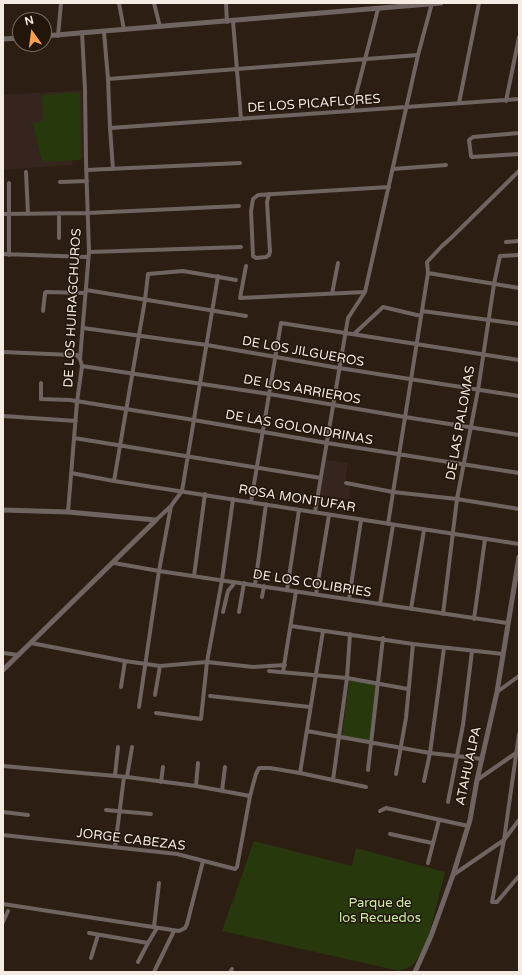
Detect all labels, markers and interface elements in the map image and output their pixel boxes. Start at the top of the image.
north arrow [12,12,52,52]
text: N [23,13,35,28]
street label: DE LOS PICAFLORES [247,92,381,116]
street label: DE LOS HUIRAGCHUROS [61,228,85,388]
street label: DE LOS JILGUEROS [241,334,365,370]
street label: DE LAS PALOMAS [443,365,479,481]
street label: DE LOS ARRIEROS [242,372,362,408]
street label: DE LAS GOLONDRINAS [224,407,374,449]
street label: ROSA MONTUFAR [237,482,357,516]
street label: DE LOS COLIBRIES [252,567,372,601]
street label: ATAHUALPA [453,725,485,807]
street label: JORGE CABEZAS [76,826,186,854]
park label: Parque de los Recuedos [339,896,421,927]

